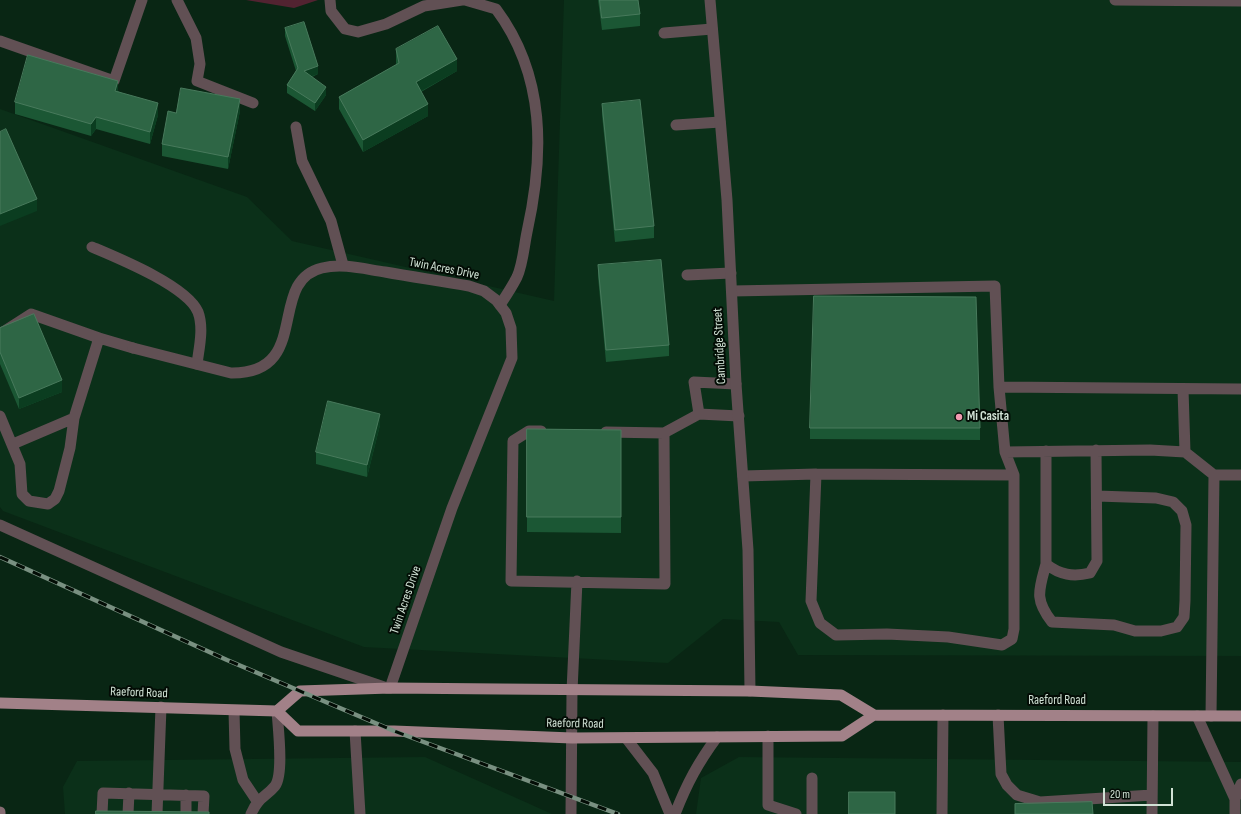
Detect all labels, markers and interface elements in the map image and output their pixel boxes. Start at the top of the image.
street label: Twin Acres Drive [408,255,480,283]
street label: Cambridge Street [710,308,730,384]
place label: Mi Casita [967,409,1009,425]
marker: Mi Casita [954,412,964,422]
street label: Twin Acres Drive [387,564,425,636]
street label: Raeford Road [110,684,168,702]
street label: Raeford Road [1028,693,1086,709]
street label: Raeford Road [546,716,604,732]
scale bar [1105,780,1175,806]
text: 20 m [1110,787,1130,802]

